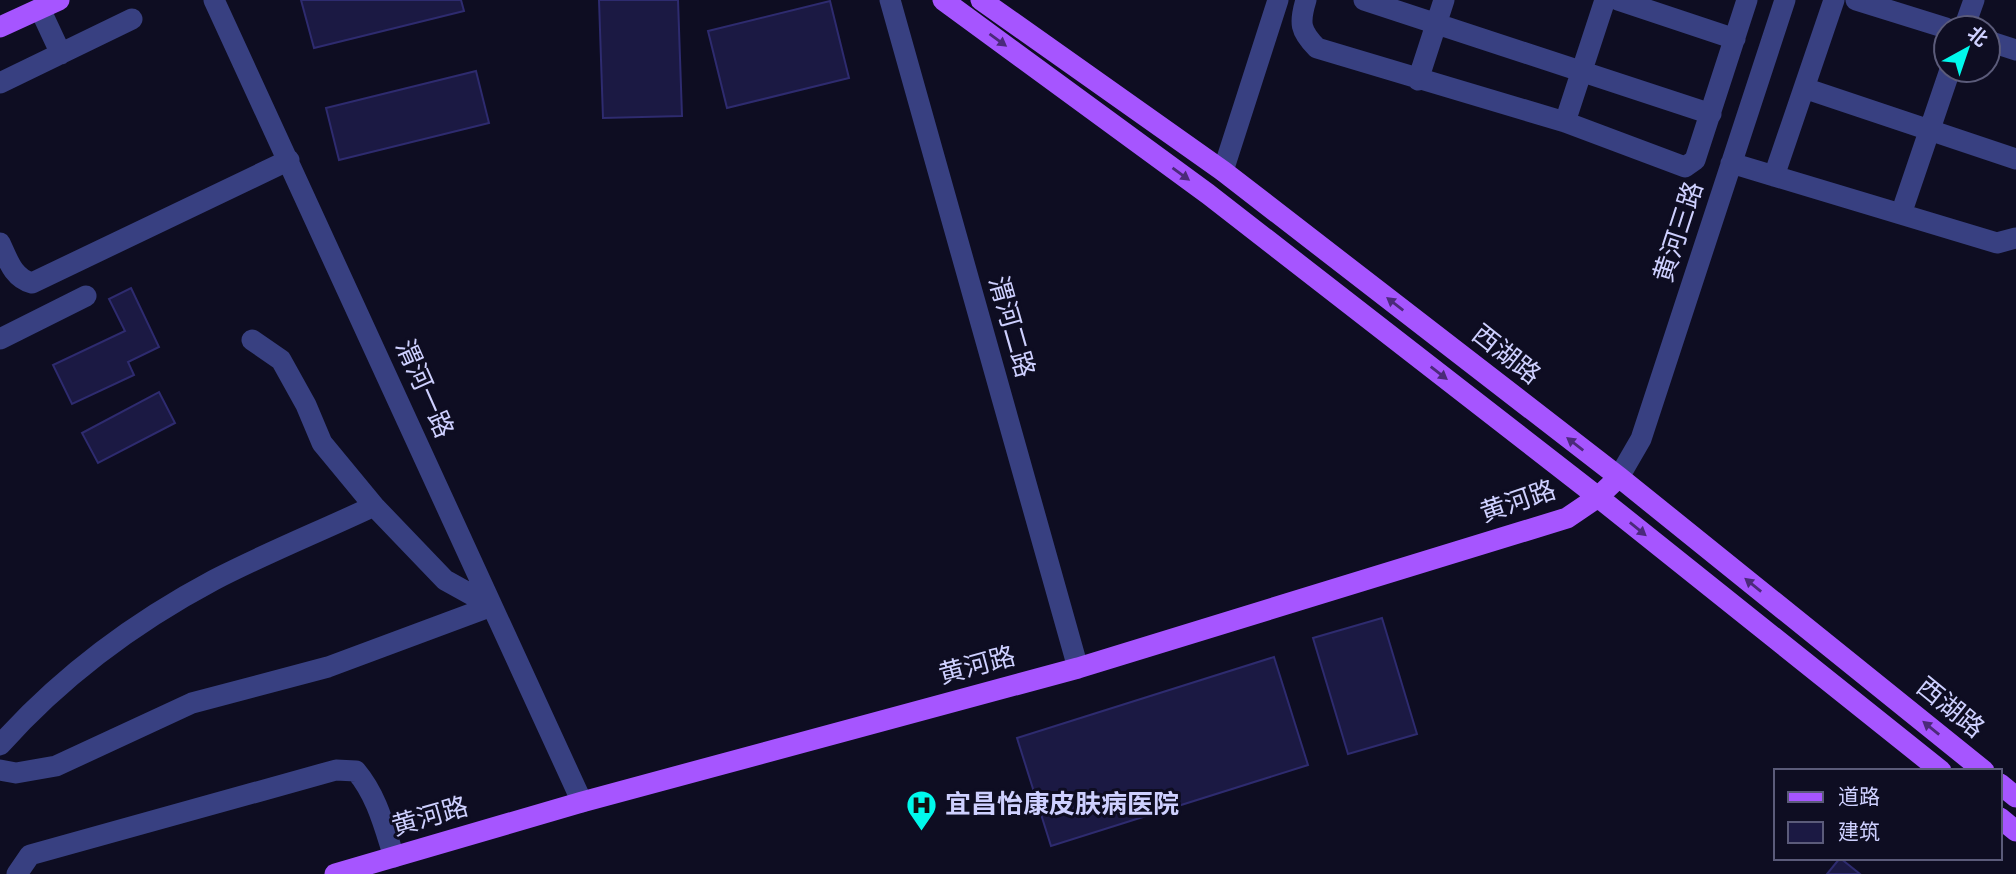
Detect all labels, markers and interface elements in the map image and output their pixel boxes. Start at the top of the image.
north arrow [1932,14,2002,84]
text: 北 [1964,23,1991,51]
one-way arrow [989,33,1007,47]
one-way arrow [1172,167,1190,182]
street label: 黄河三路 [1649,178,1707,285]
street label: 渭河二路 [984,273,1039,381]
one-way arrow [1387,297,1405,312]
street label: 西湖路 [1467,320,1545,389]
street label: 渭河一路 [391,336,458,442]
one-way arrow [1430,366,1448,380]
one-way arrow [1567,436,1585,451]
street label: 黄河路 [1476,475,1559,527]
one-way arrow [1628,521,1646,536]
one-way arrow [1745,578,1763,593]
street label: 黄河路 [935,641,1018,689]
street label: 西湖路 [1912,673,1989,743]
one-way arrow [1922,721,1939,736]
legend [1774,769,2002,860]
text: 道路 [1838,786,1880,808]
hospital icon: 宜昌怡康皮肤病医院 [905,788,939,832]
place label: 宜昌怡康皮肤病医院 [945,790,1179,818]
street label: 黄河路 [388,792,471,840]
text: 建筑 [1838,821,1880,843]

